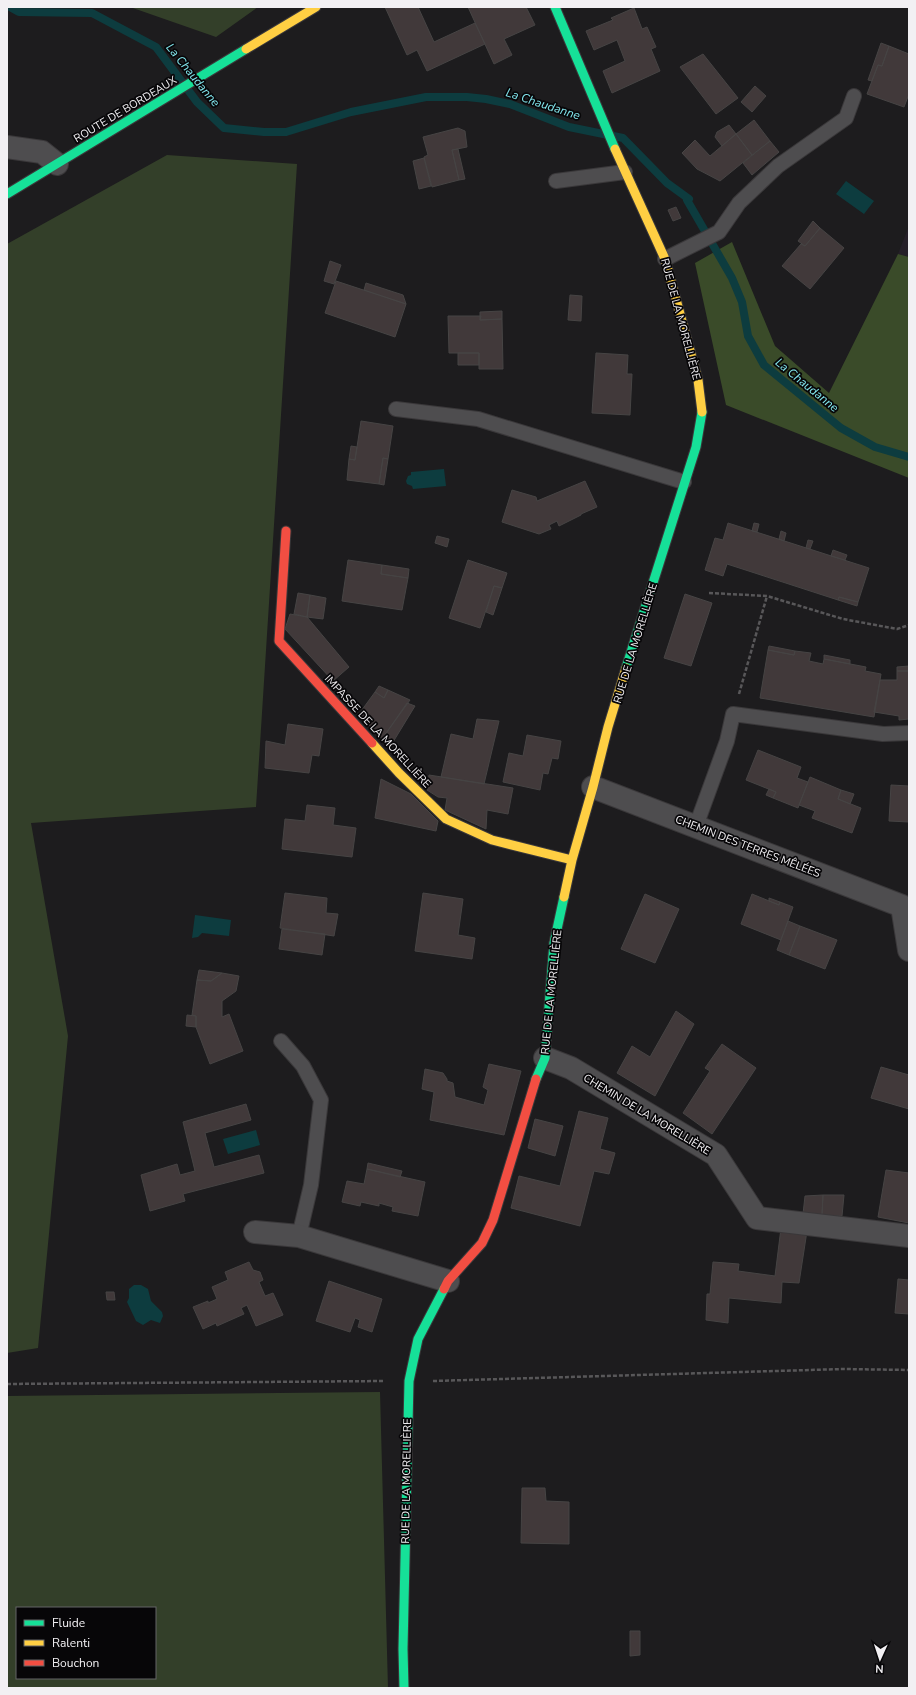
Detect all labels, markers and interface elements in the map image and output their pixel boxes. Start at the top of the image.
water label: La Chaudanne [162,40,224,111]
street label: ROUTE DE BORDEAUX [71,72,180,146]
water label: La Chaudanne [504,84,583,124]
street label: RUE DE LA MORELLIÈRE [657,256,705,382]
water label: La Chaudanne [772,354,843,416]
street label: RUE DE LA MORELLIÈRE [609,581,661,705]
street label: IMPASSE DE LA MORELLIÈRE [321,671,435,791]
street label: CHEMIN DES TERRES MÊLÉES [673,811,823,881]
street label: RUE DE LA MORELLIÈRE [537,929,565,1055]
street label: CHEMIN DE LA MORELLIÈRE [580,1070,714,1158]
street label: RUE DE LA MORELLIÈRE [397,1418,415,1544]
legend [16,1607,156,1679]
text: Fluide [52,1615,85,1631]
text: Ralenti [52,1635,90,1651]
north arrow [860,1639,900,1679]
text: Bouchon [52,1655,99,1671]
text: N [875,1661,884,1676]

